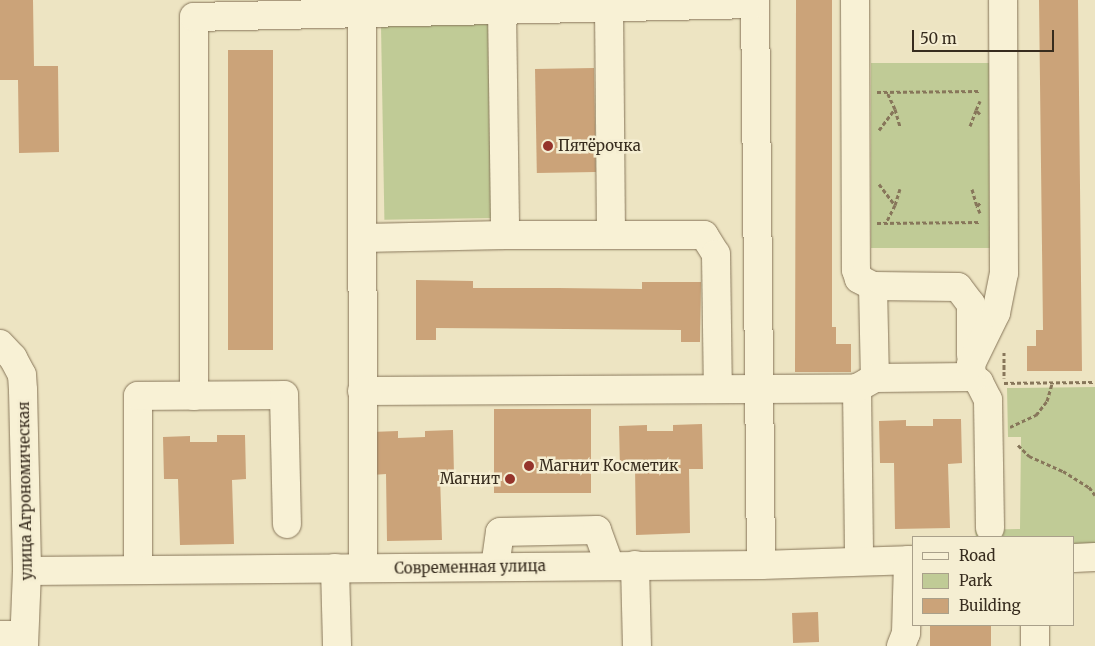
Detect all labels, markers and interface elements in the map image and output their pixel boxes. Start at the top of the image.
scale bar [915,20,1058,52]
text: 50 m [920,29,957,48]
place label: Пятёрочка [558,137,641,155]
marker: Пятёрочка [542,140,554,152]
street label: улица Агрономическая [14,401,36,581]
place label: Магнит Косметик [539,457,679,475]
marker: Магнит Косметик [523,460,535,472]
place label: Магнит [440,470,500,488]
marker: Магнит [504,473,516,485]
legend [912,536,1075,626]
text: Road [959,546,995,565]
street label: Современная улица [394,557,546,577]
text: Park [959,571,992,590]
text: Building [959,596,1021,615]

